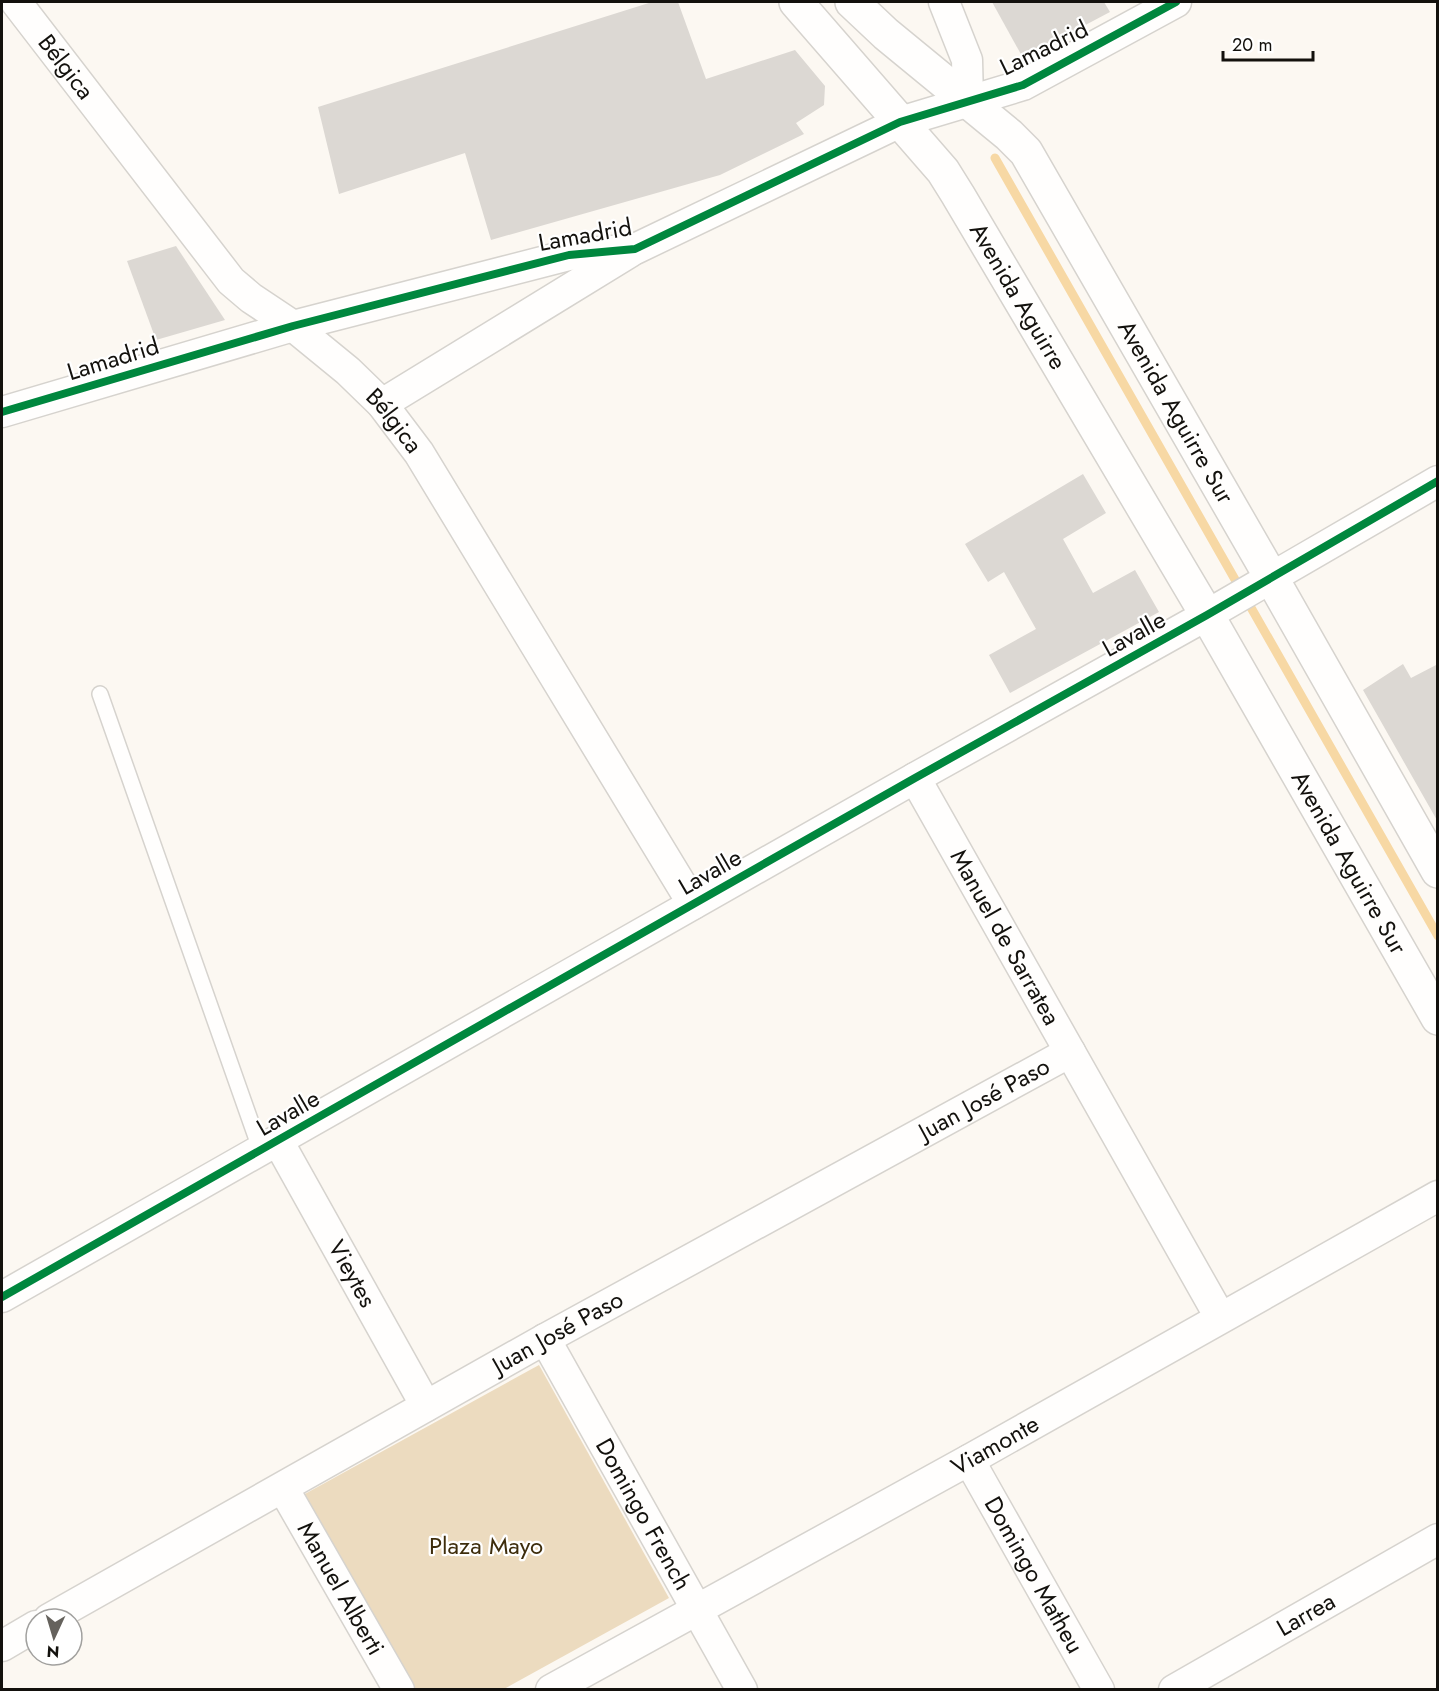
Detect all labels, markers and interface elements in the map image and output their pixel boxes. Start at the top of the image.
street label: Lamadrid [994,11,1094,84]
scale bar [1223,24,1313,62]
street label: Bélgica [30,27,103,107]
text: 20 m [1232,32,1272,58]
street label: Lamadrid [535,209,634,260]
street label: Avenida Aguirre [961,216,1076,376]
street label: Avenida Aguirre Sur [1110,314,1243,511]
street label: Lamadrid [63,328,163,389]
street label: Bélgica [358,380,431,460]
street label: Lavalle [1096,602,1172,665]
street label: Avenida Aguirre Sur [1283,764,1416,961]
street label: Lavalle [672,839,748,904]
street label: Manuel de Sarratea [942,843,1069,1031]
street label: Juan José Paso [909,1048,1056,1150]
street label: Lavalle [250,1080,326,1145]
street label: Vieytes [320,1233,386,1314]
street label: Juan José Paso [483,1282,629,1384]
street label: Viamonte [944,1406,1045,1484]
street label: Domingo French [587,1432,701,1597]
street label: Domingo Matheu [976,1490,1093,1660]
street label: Manuel Alberti [289,1515,393,1662]
park label: Plaza Mayo [429,1528,543,1563]
street label: Larrea [1270,1583,1341,1645]
north arrow [24,1607,84,1667]
text: N [46,1640,60,1663]

